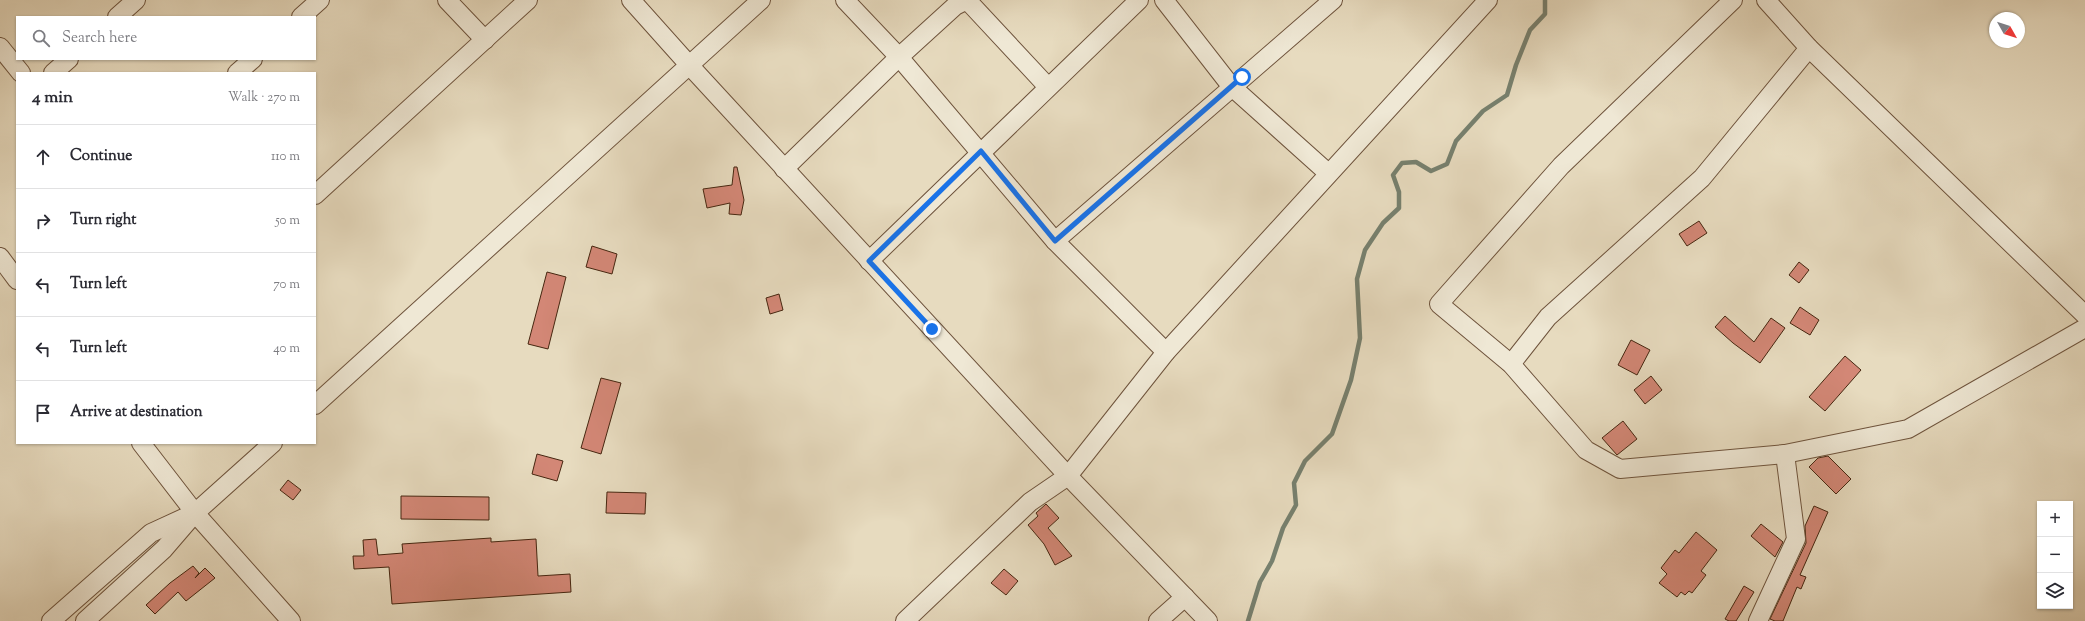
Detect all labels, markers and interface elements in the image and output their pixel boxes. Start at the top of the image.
north arrow [1989,12,2025,48]
search box [16,16,316,60]
icon: search [30,27,52,49]
text: Search here [62,28,137,49]
route start [1233,68,1251,86]
text: 4 min [32,86,73,110]
text: Walk · 270 m [228,89,300,107]
icon: ahead [32,146,54,168]
text: Continue [70,146,132,167]
text: 110 m [271,148,300,166]
icon: right [32,210,54,232]
text: Turn right [70,210,136,231]
text: 50 m [275,212,300,230]
icon: left [32,274,54,296]
text: Turn left [70,274,127,295]
text: 70 m [273,276,300,294]
route end [923,320,941,338]
icon: left [32,338,54,360]
text: Turn left [70,338,127,359]
text: 40 m [273,340,300,358]
icon: arrive [32,402,54,424]
text: Arrive at destination [70,402,203,423]
map controls [2037,501,2073,609]
button: + [2037,501,2073,537]
button: − [2037,537,2073,573]
button: layers [2037,573,2073,609]

